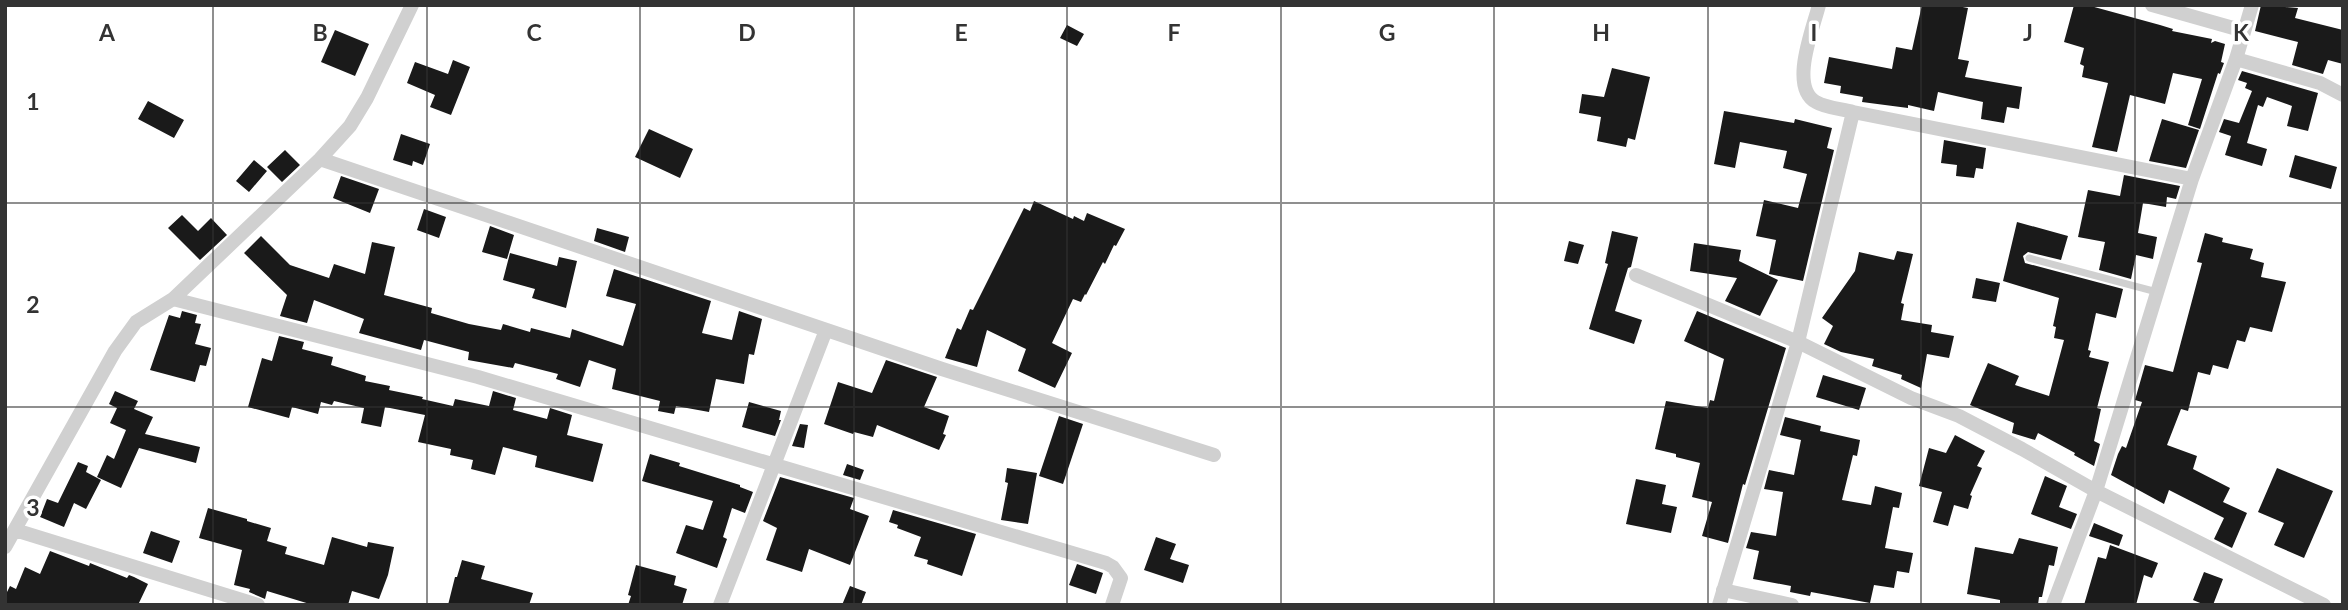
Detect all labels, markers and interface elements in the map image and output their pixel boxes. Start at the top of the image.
text: A [98,18,116,46]
text: B [312,18,328,46]
text: C [526,18,542,46]
text: D [738,18,756,46]
text: E [954,18,968,46]
text: F [1167,18,1181,46]
text: G [1379,18,1395,46]
text: H [1592,18,1610,46]
text: I [1811,18,1817,46]
text: J [2023,18,2033,46]
text: K [2233,18,2249,46]
text: 1 [26,87,40,115]
text: 2 [26,290,40,318]
text: 3 [26,493,40,521]

